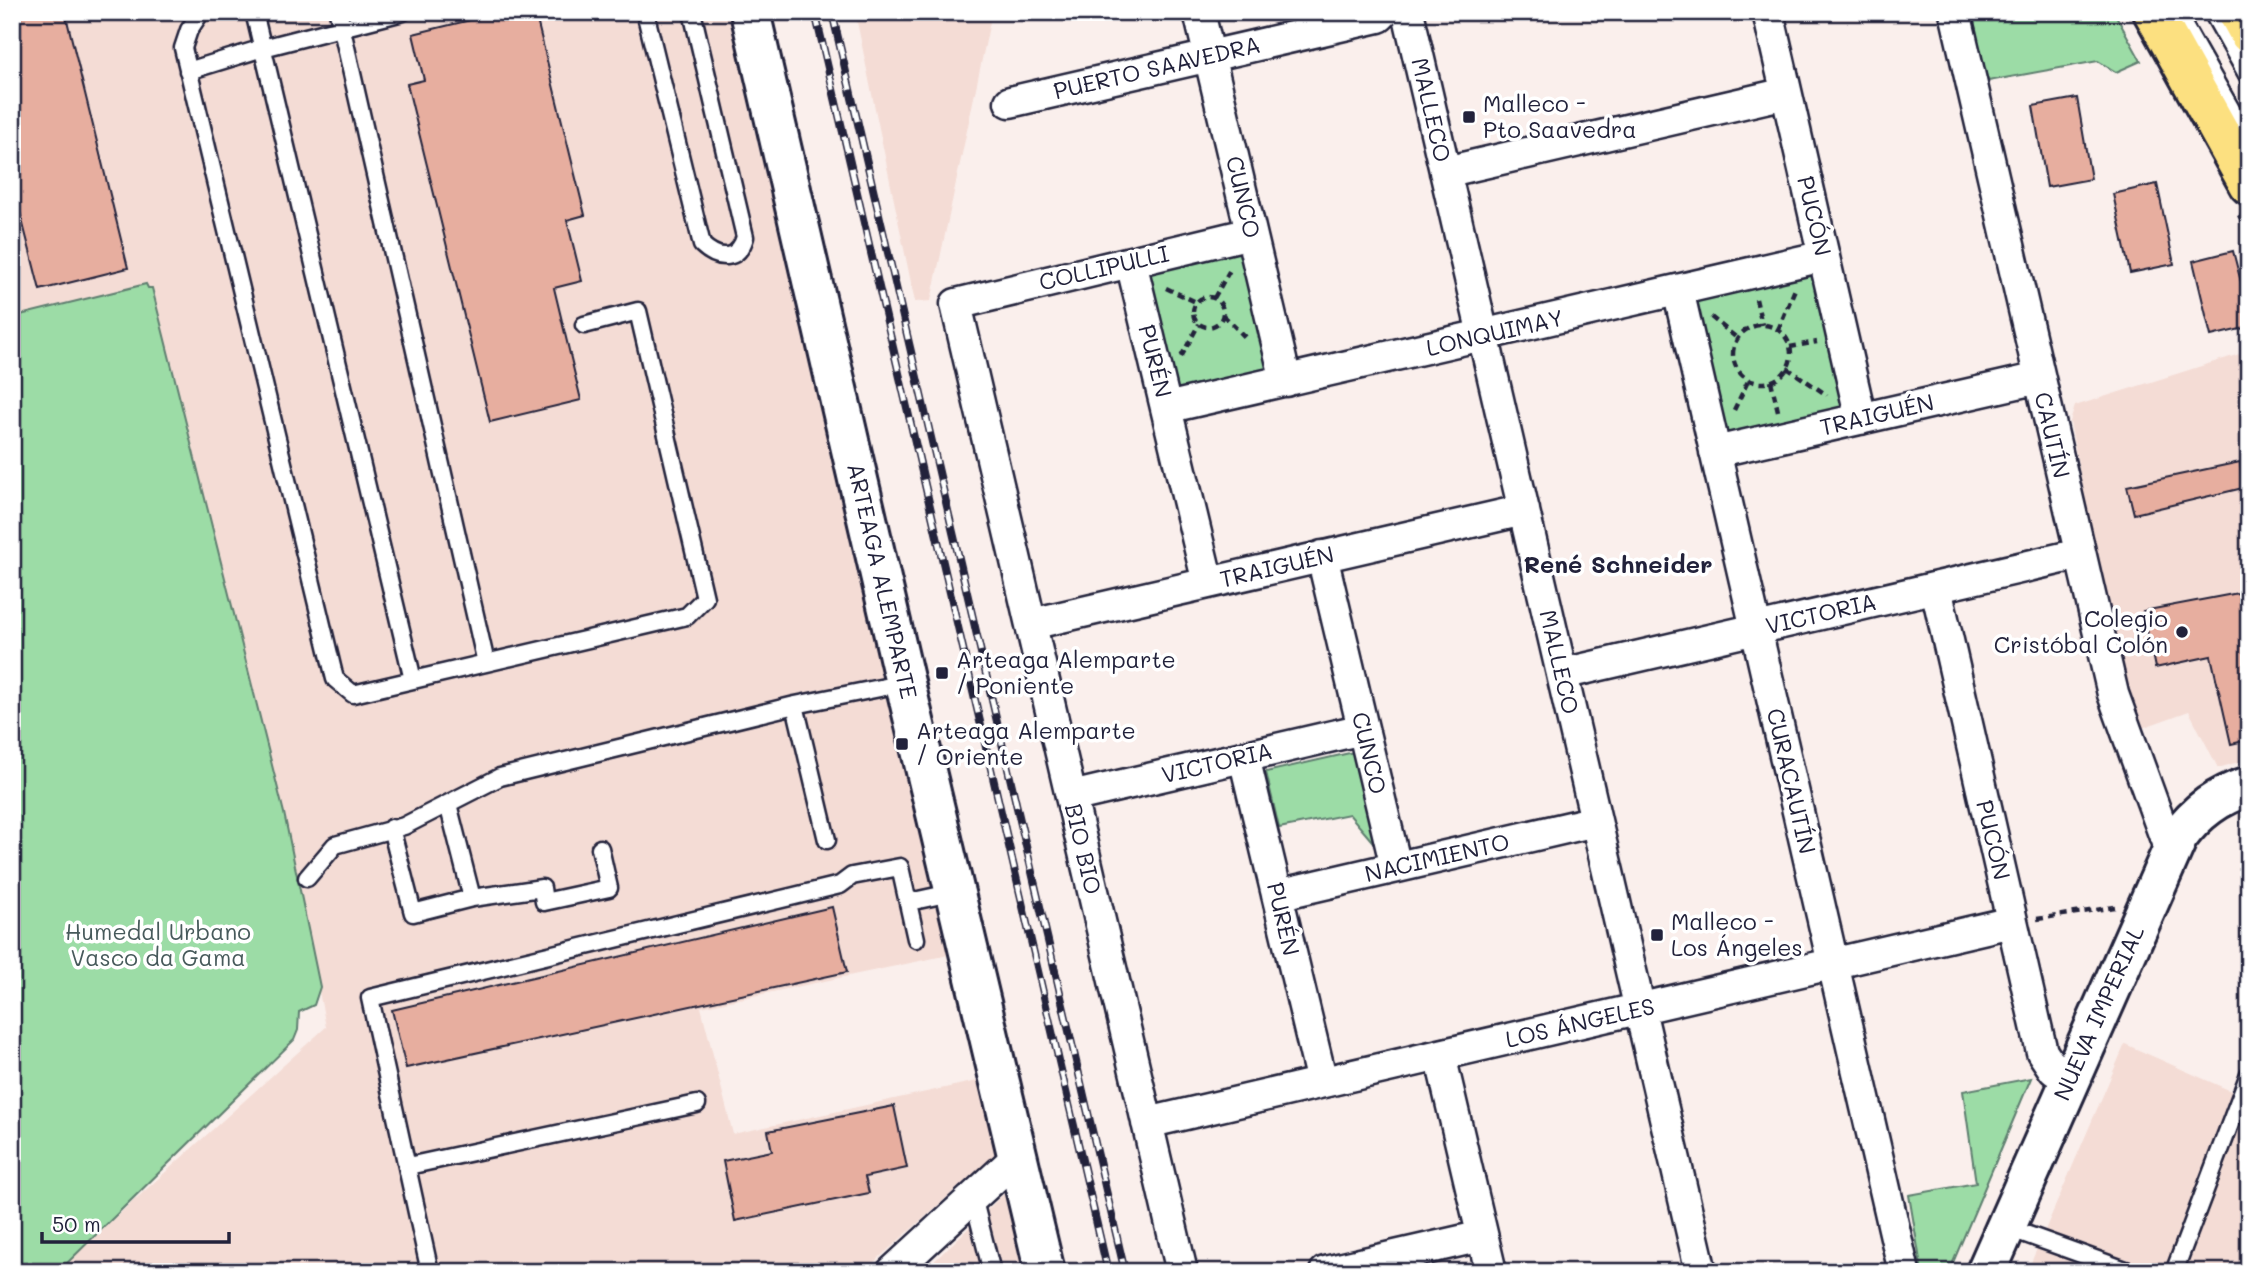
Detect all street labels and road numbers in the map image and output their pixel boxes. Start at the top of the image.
street label: PUERTO SAAVEDRA [1050,29,1263,105]
street label: MALLECO [1405,55,1459,165]
street label: CUNCO [1220,153,1268,241]
street label: PUCÓN [1791,173,1839,259]
street label: COLLIPULLI [1036,237,1172,297]
street label: LONQUIMAY [1423,302,1566,362]
street label: PURÉN [1132,321,1180,400]
street label: TRAIGUÉN [1817,386,1937,442]
street label: CAUTÍN [2029,389,2077,481]
street label: ARTEAGA ALEMPARTE [841,460,925,702]
street label: TRAIGUÉN [1217,538,1337,594]
street label: VICTORIA [1762,586,1879,640]
street label: MALLECO [1533,607,1587,717]
street label: CURACAUTÍN [1761,705,1823,857]
street label: CUNCO [1346,709,1394,797]
street label: VICTORIA [1158,735,1275,789]
street label: PUCÓN [1970,797,2018,883]
street label: BIO BIO [1059,800,1109,897]
street label: NACIMIENTO [1361,826,1512,888]
street label: PURÉN [1261,879,1307,958]
street label: NUEVA IMPERIAL [2046,920,2150,1105]
street label: LOS ÁNGELES [1502,990,1657,1054]

